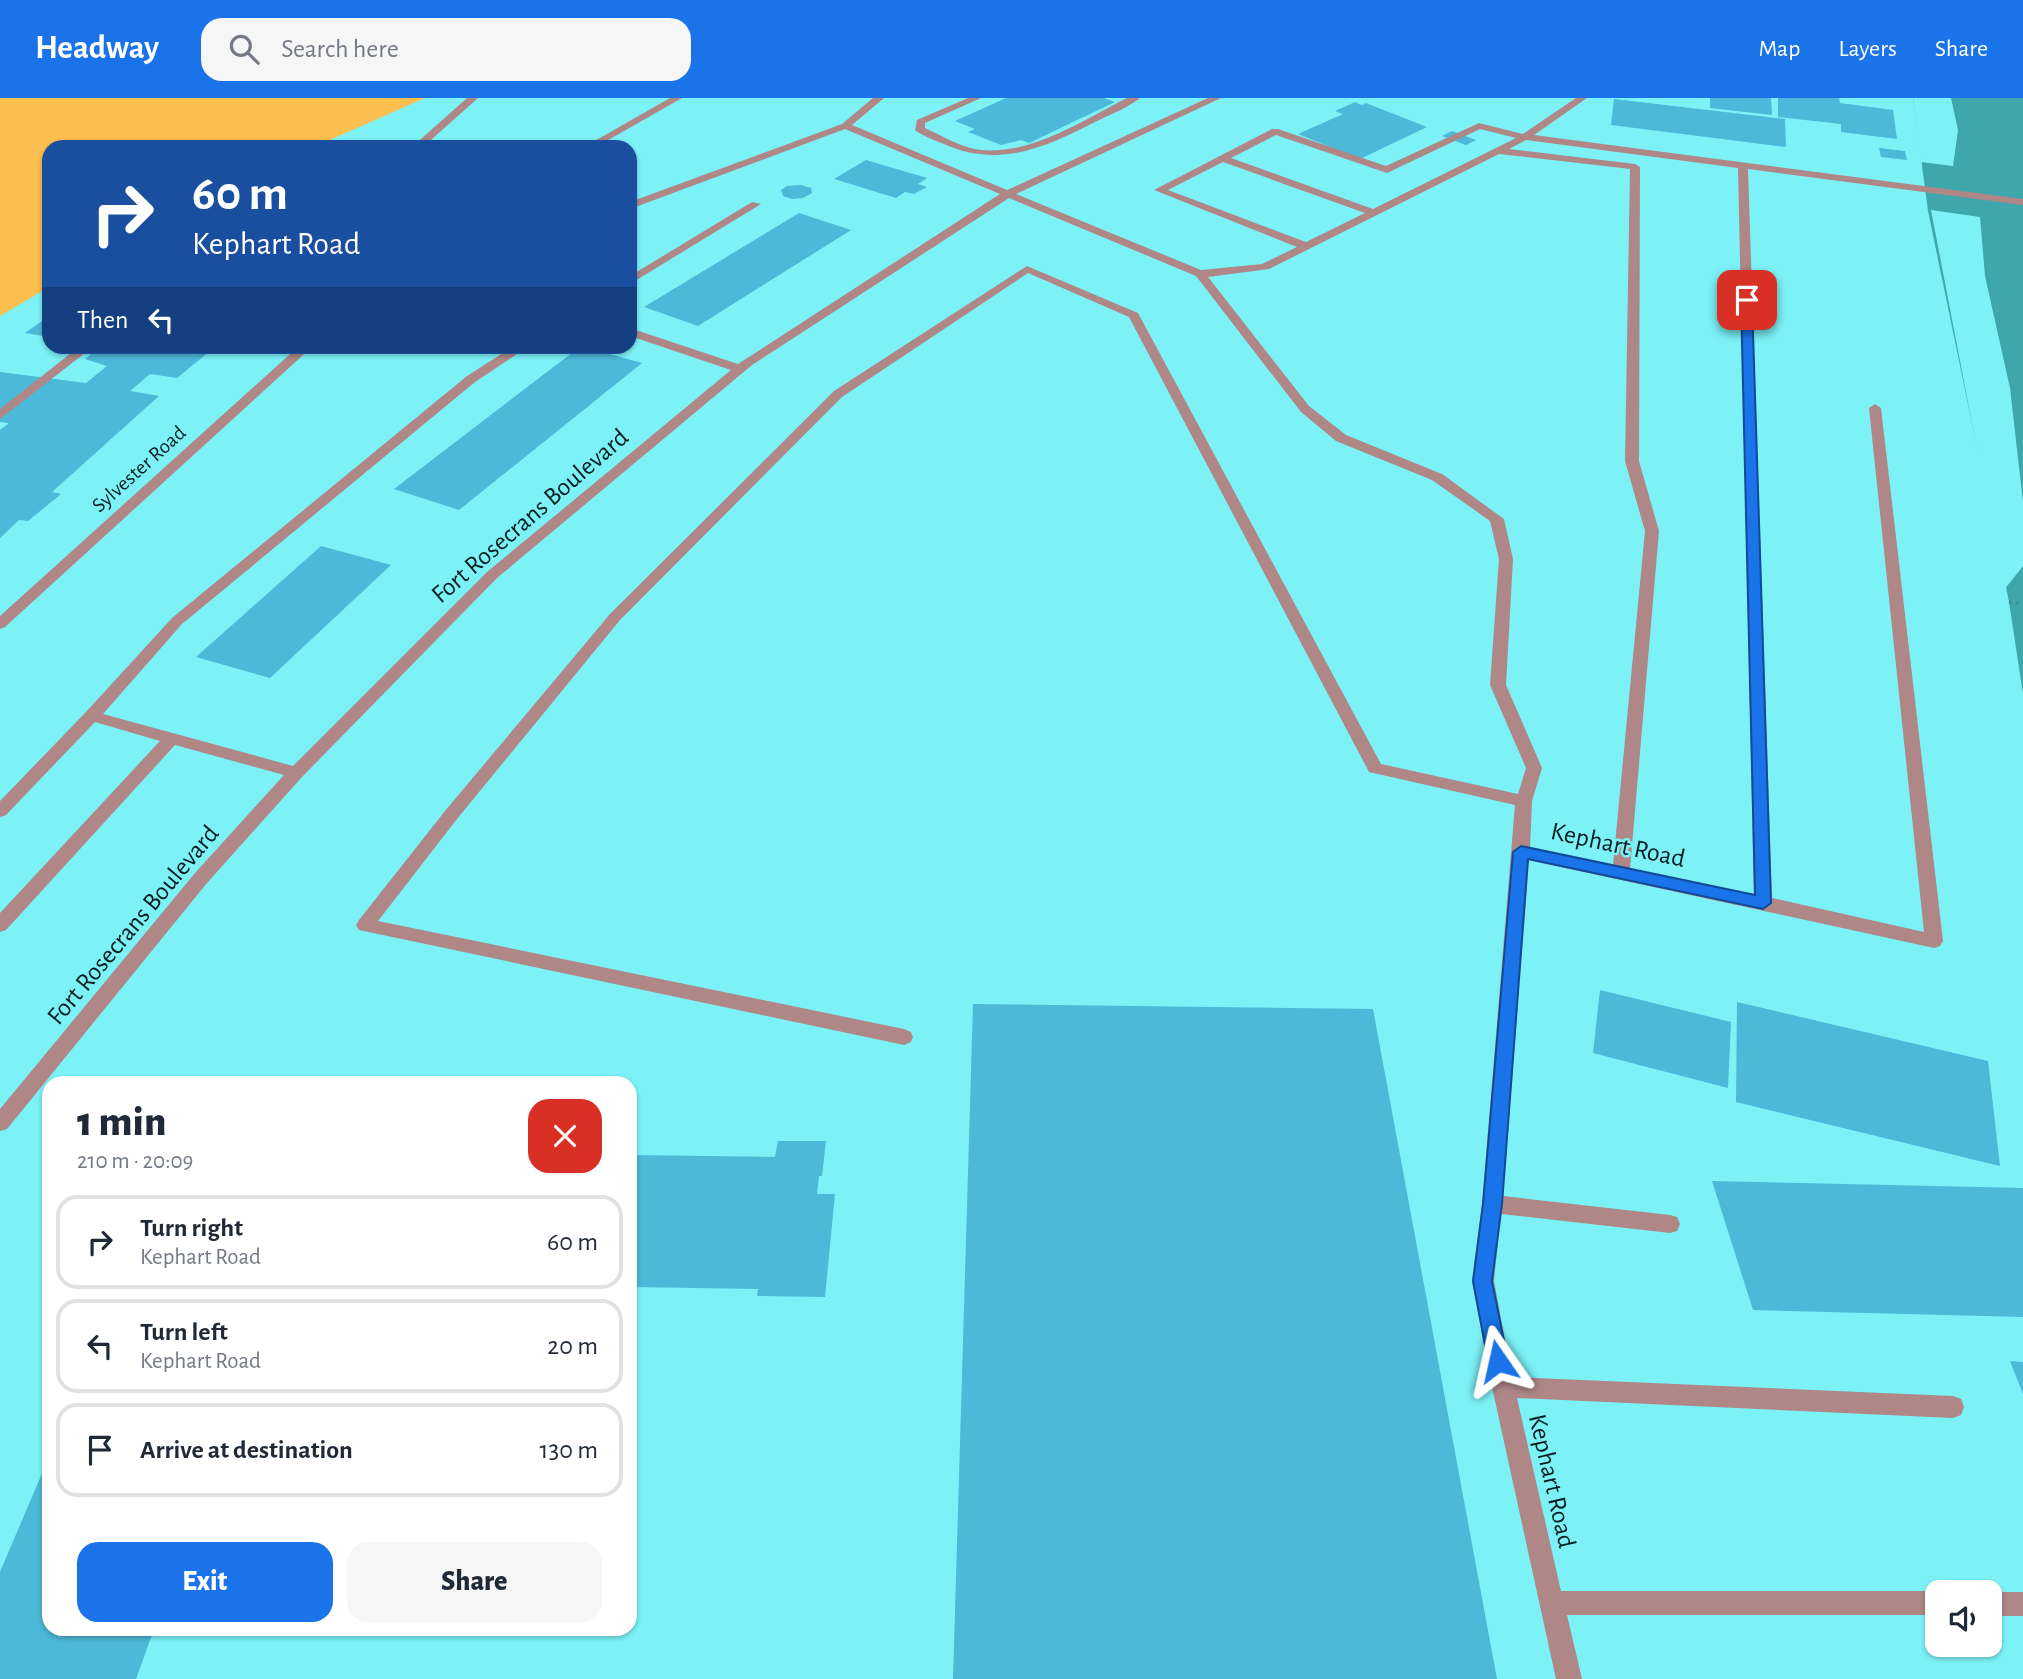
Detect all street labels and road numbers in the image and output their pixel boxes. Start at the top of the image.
street label: Sylvester Road [88,422,190,516]
street label: Fort Rosecrans Boulevard [427,424,633,608]
street label: Kephart Road [1548,818,1688,872]
street label: Fort Rosecrans Boulevard [42,820,224,1030]
street label: Kephart Road [1524,1411,1580,1551]

